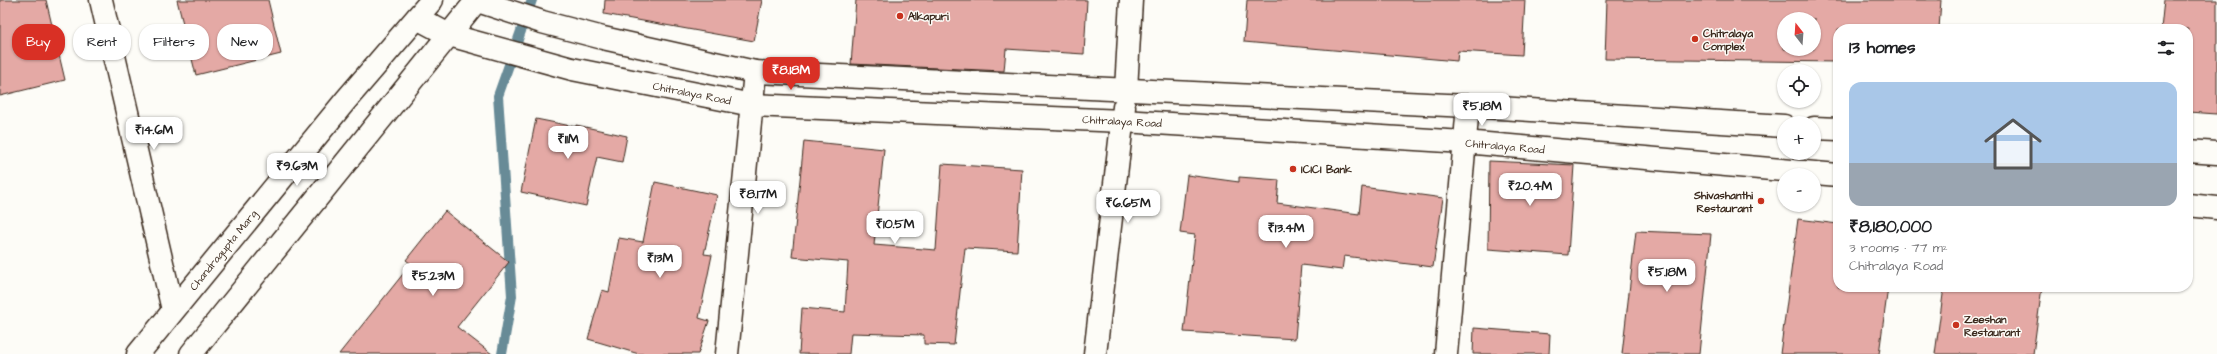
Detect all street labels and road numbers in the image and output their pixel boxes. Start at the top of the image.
street label: Chitralaya Road [651,79,733,110]
street label: Chitralaya Road [1082,112,1162,132]
street label: Chitralaya Road [1465,136,1546,158]
street label: Chandragupta Marg [186,207,262,294]

